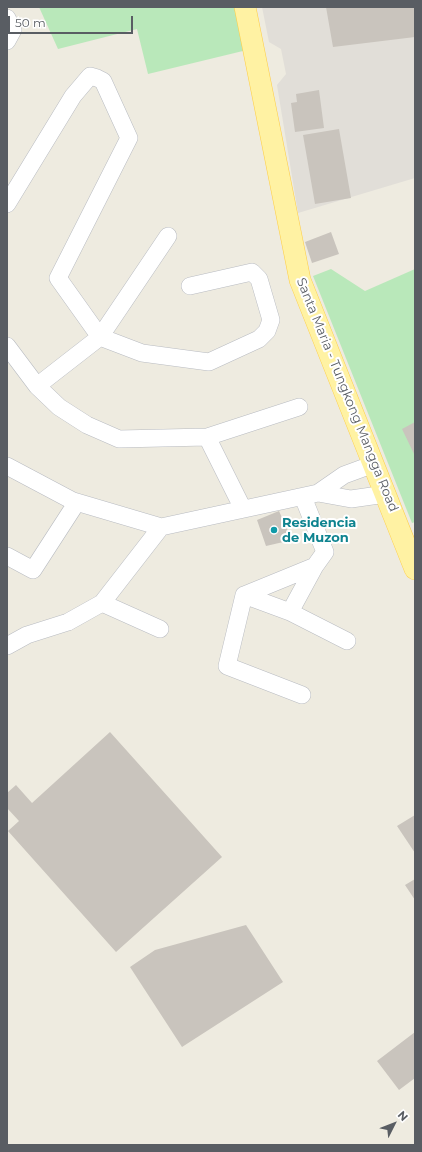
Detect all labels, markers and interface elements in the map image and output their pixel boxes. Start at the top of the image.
scale bar [10,8,135,34]
text: 50 m [15,15,46,30]
street label: Santa Maria - Tungkong Mangga Road [293,276,401,514]
place label: Residencia de Muzon [282,515,356,546]
marker: Residencia de Muzon [269,525,279,535]
north arrow [374,1104,414,1144]
text: N [395,1108,411,1124]

